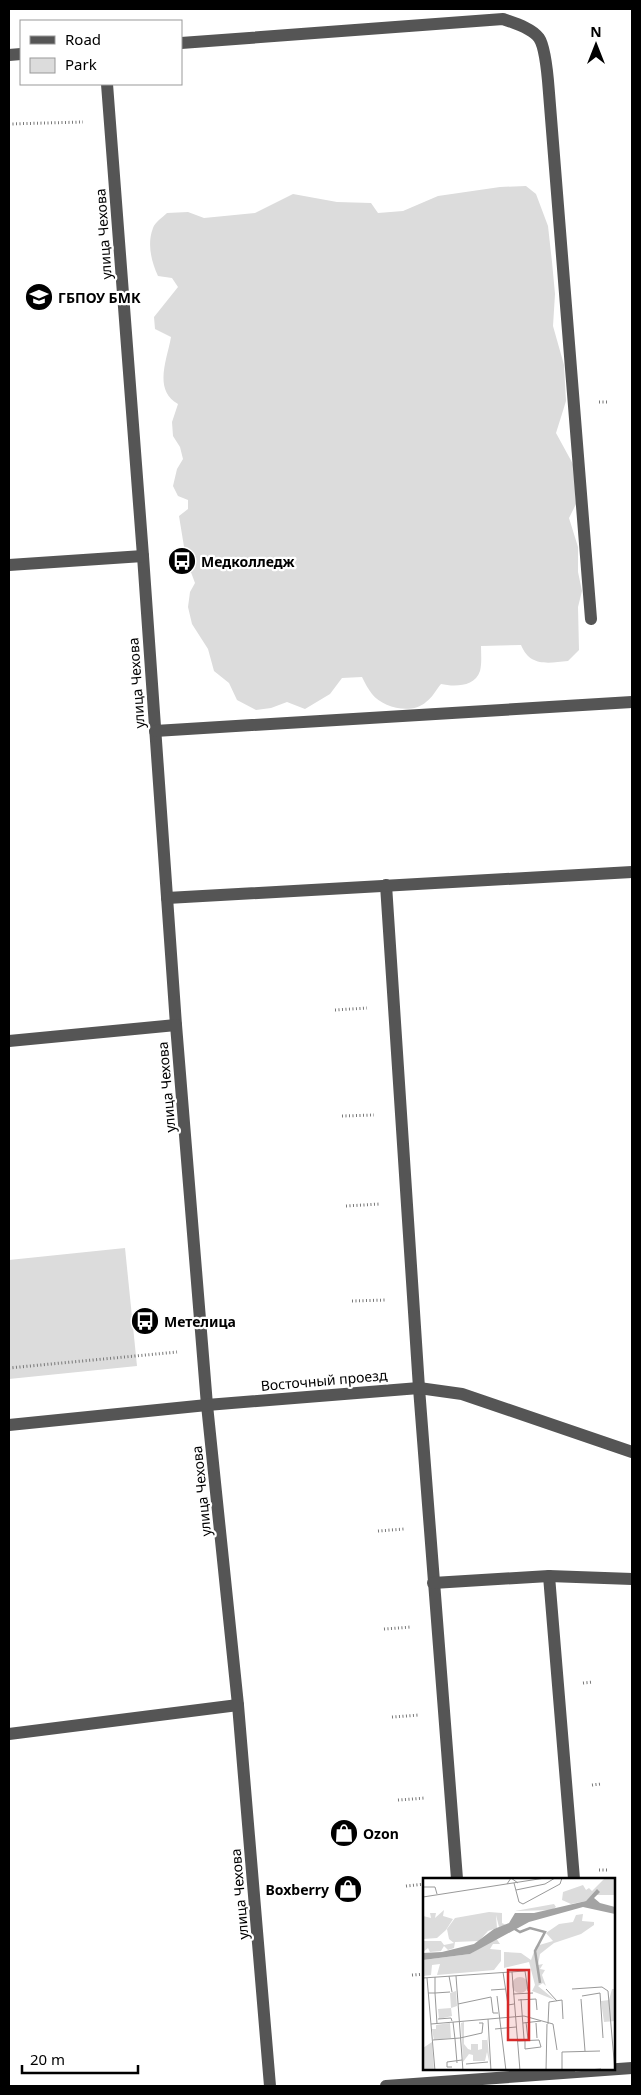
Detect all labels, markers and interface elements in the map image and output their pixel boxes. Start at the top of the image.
legend [20,20,182,85]
north arrow [571,20,621,70]
text: N [590,22,602,41]
text: Road [65,29,101,49]
text: Park [65,54,97,74]
street label: улица Чехова [90,188,116,280]
school or university icon: ГБПОУ БМК [24,282,54,312]
place label: ГБПОУ БМК [58,288,141,307]
bus stop icon: Медколледж [167,546,197,576]
place label: Медколледж [201,552,296,571]
street label: улица Чехова [123,637,149,729]
street label: улица Чехова [153,1041,179,1133]
bus stop icon: Метелица [130,1306,160,1336]
place label: Метелица [164,1312,236,1331]
street label: Восточный проезд [260,1365,389,1395]
street label: улица Чехова [187,1445,215,1537]
shop icon: Ozon [329,1818,359,1848]
place label: Ozon [363,1824,399,1843]
street label: улица Чехова [226,1848,252,1940]
shop icon: Boxberry [333,1874,363,1904]
inset map [423,1878,616,2070]
place label: Boxberry [265,1880,329,1899]
scale bar [22,2042,139,2074]
text: 20 m [30,2049,65,2069]

